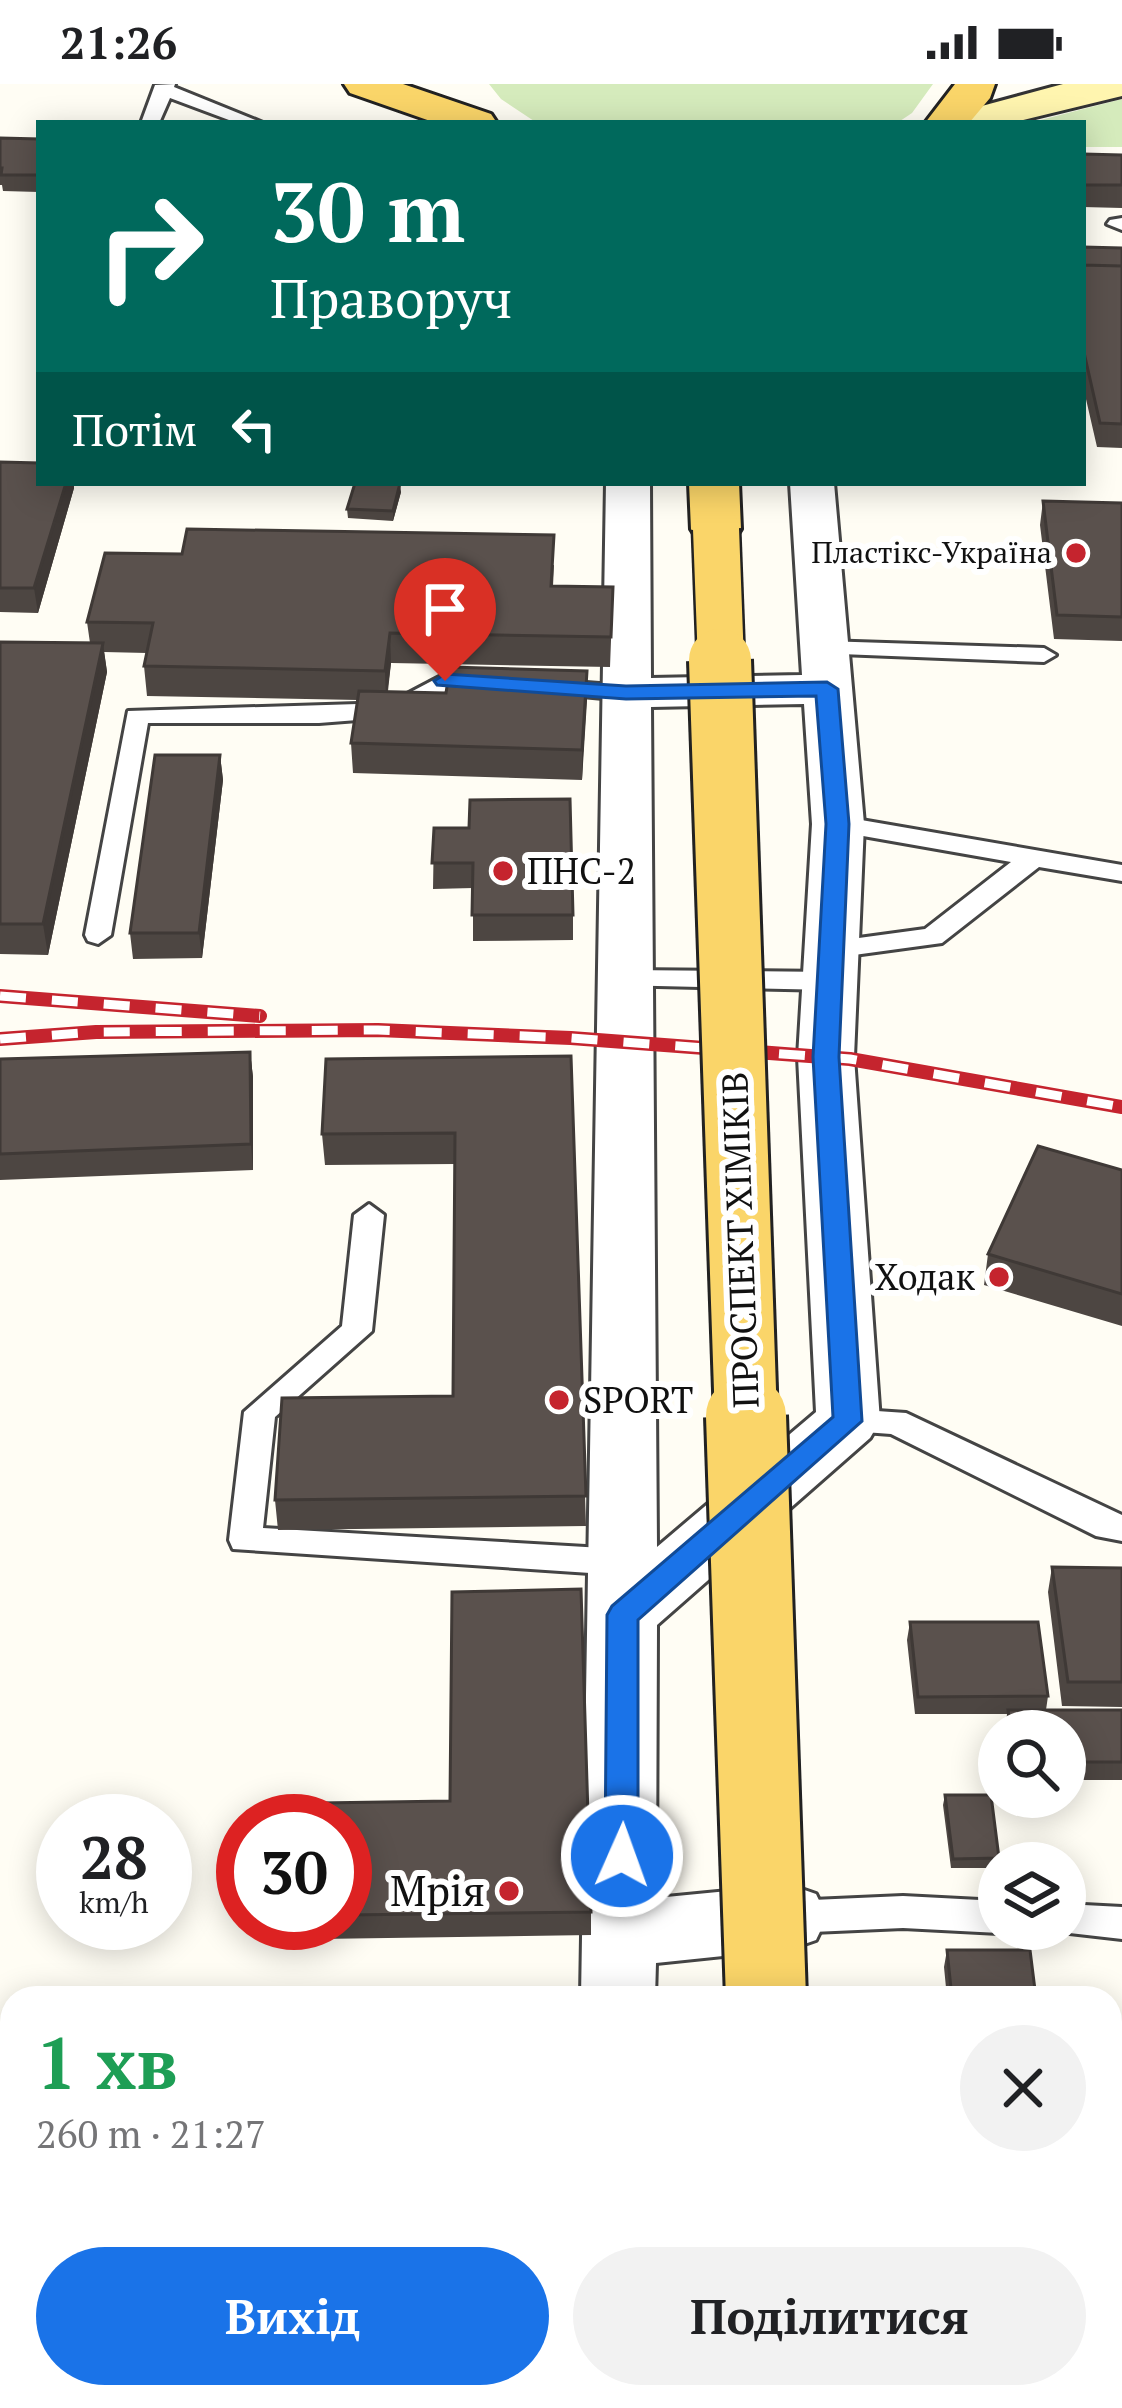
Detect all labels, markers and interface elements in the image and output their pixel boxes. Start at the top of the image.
text: 21:26 [60,12,177,72]
text: 30 m [270,155,465,266]
icon: right [72,168,228,324]
text: Праворуч [270,262,512,333]
icon: left [221,396,287,462]
text: Потім [72,399,197,459]
place label: Пластікс-Україна [811,532,1052,572]
marker: Пластікс-Україна [1063,540,1089,566]
pin [394,558,496,681]
icon: arrive [412,576,478,642]
place label: ПНС-2 [527,847,636,894]
marker: ПНС-2 [490,858,516,884]
street label: ПРОСПЕКТ ХІМІКІВ [710,1071,769,1409]
place label: Ходак [875,1253,976,1300]
marker: Ходак [986,1264,1012,1290]
place label: SPORT [583,1376,693,1423]
marker: SPORT [546,1387,572,1413]
map controls [978,1710,1086,1950]
button: search [978,1710,1086,1818]
position arrow [559,1793,685,1919]
speed limit sign: 30 [216,1794,372,1950]
text: 28 [80,1817,148,1896]
button: layers [978,1842,1086,1950]
place label: Мрія [390,1862,485,1918]
marker: Мрія [496,1878,522,1904]
text: km/h [79,1882,149,1922]
text: 1 хв [36,2014,178,2110]
button: close [960,2025,1086,2151]
text: 260 m · 21:27 [36,2107,266,2159]
button: Вихід [36,2247,549,2385]
button: Поділитися [573,2247,1086,2385]

